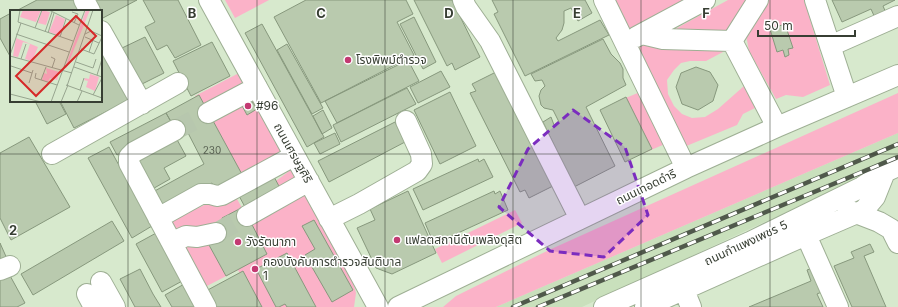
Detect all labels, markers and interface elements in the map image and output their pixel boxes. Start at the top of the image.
text: B [188,5,197,21]
text: C [316,5,326,21]
text: D [444,5,454,21]
text: E [573,5,581,21]
text: F [702,5,710,21]
inset map [10,10,102,102]
scale bar [758,12,855,38]
text: 50 m [764,18,793,33]
place label: โรงพิพม์ตำรวจ [356,52,427,67]
marker: โรงพิพม์ตำรวจ [343,55,353,65]
place label: #96 [256,98,278,113]
marker: #96 [243,101,253,111]
street label: ถนนเศรษฐศิริ [271,120,316,186]
house number: 230 [203,144,221,156]
street label: ถนนเทอดดำริ [613,165,678,208]
street label: ถนนกำแพงเพชร 5 [702,217,790,268]
text: 2 [9,222,17,238]
place label: แฟลตสถานีดับเพลิงดุสิต [405,232,522,247]
place label: วังรัตนาภา [246,234,296,249]
marker: แฟลตสถานีดับเพลิงดุสิต [392,235,402,245]
marker: วังรัตนาภา [233,237,243,247]
place label: กองบังคับการตำรวจสันติบาล 1 [263,254,401,283]
marker: กองบังคับการตำรวจสันติบาล 1 [250,264,260,274]

